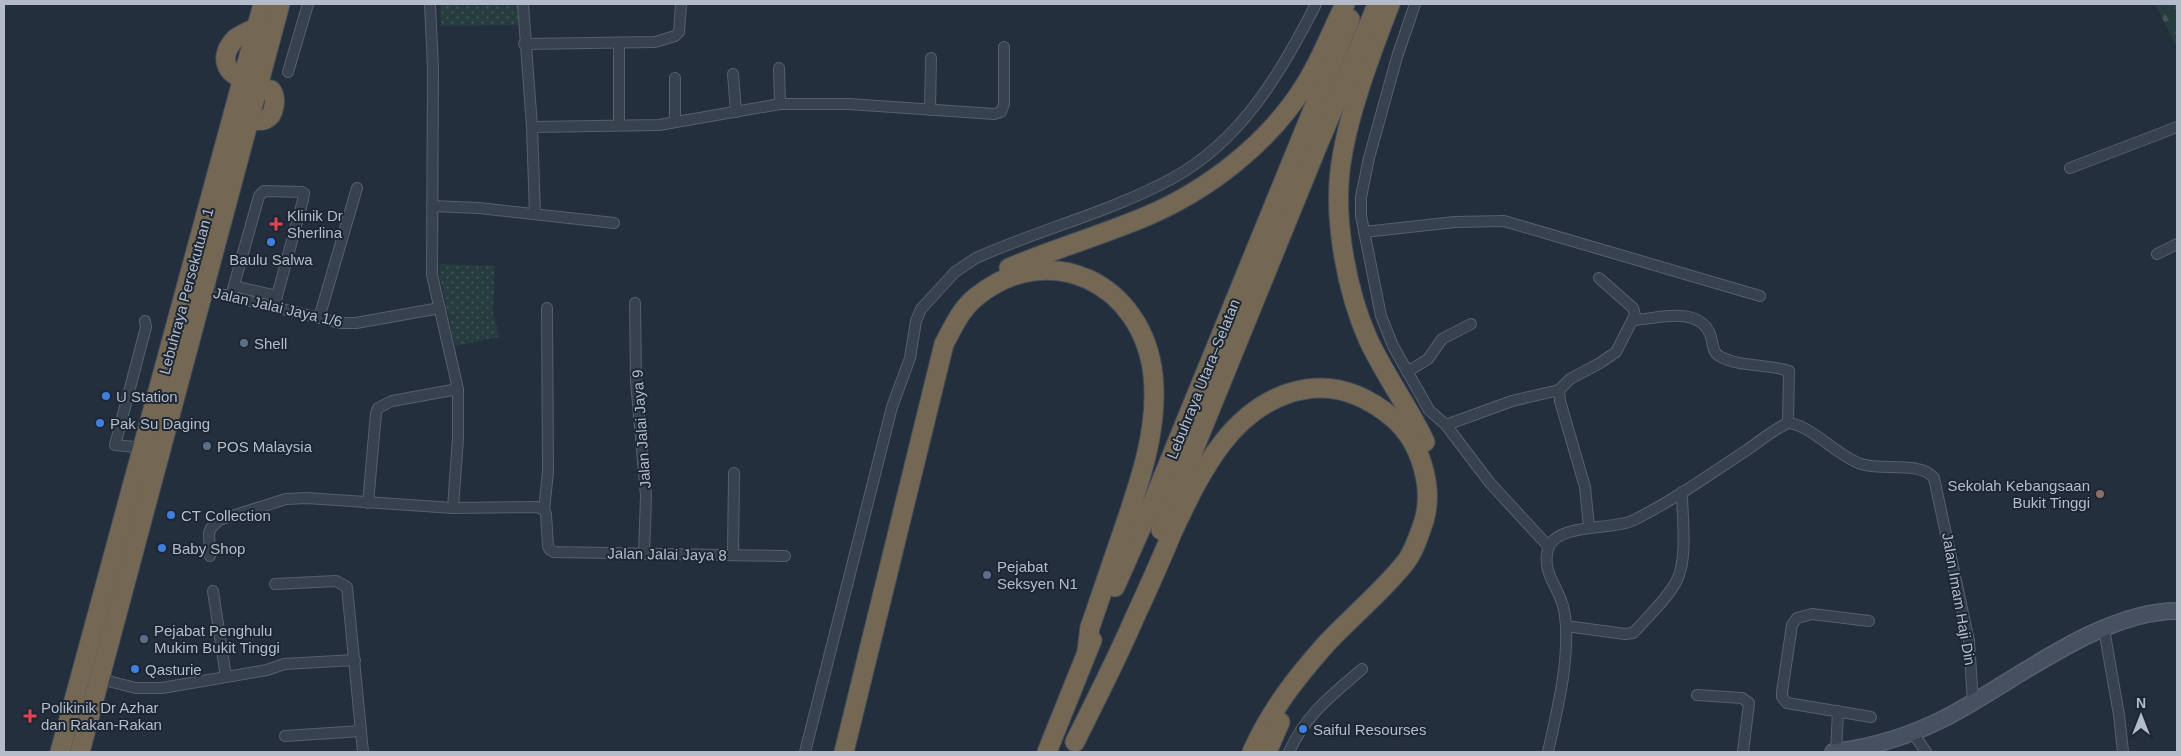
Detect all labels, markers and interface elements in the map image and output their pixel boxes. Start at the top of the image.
street label: Lebuhraya Persekutuan 1 [156,206,216,376]
place label: Klinik Dr Sherlina [287,207,343,241]
marker: Klinik Dr Sherlina [269,217,283,231]
marker: Baulu Salwa [265,236,277,248]
place label: Baulu Salwa [229,251,313,268]
street label: Jalan Jalai Jaya 1/6 [212,284,344,330]
street label: Lebuhraya Utara–Selatan [1163,297,1243,461]
place label: Shell [254,335,287,352]
marker: Shell [238,337,250,349]
street label: Jalan Jalai Jaya 9 [628,369,654,489]
place label: U Station [116,388,178,405]
marker: U Station [100,390,112,402]
place label: Pak Su Daging [110,415,210,432]
marker: Pak Su Daging [94,417,106,429]
place label: POS Malaysia [217,438,313,455]
marker: POS Malaysia [201,440,213,452]
place label: Sekolah Kebangsaan Bukit Tinggi [1947,477,2090,511]
marker: Sekolah Kebangsaan Bukit Tinggi [2094,488,2106,500]
place label: CT Collection [181,507,271,524]
marker: CT Collection [165,509,177,521]
street label: Jalan Imam Haji Din [1939,531,1979,667]
place label: Baby Shop [172,540,245,557]
marker: Baby Shop [156,542,168,554]
street label: Jalan Jalai Jaya 8 [607,544,727,564]
place label: Pejabat Seksyen N1 [997,558,1078,592]
marker: Pejabat Seksyen N1 [981,569,993,581]
place label: Pejabat Penghulu Mukim Bukit Tinggi [154,622,280,656]
marker: Pejabat Penghulu Mukim Bukit Tinggi [138,633,150,645]
place label: Qasturie [145,661,202,678]
marker: Qasturie [129,663,141,675]
north arrow [2116,691,2166,741]
text: N [2136,695,2146,711]
place label: Polikinik Dr Azhar dan Rakan-Rakan [41,699,162,733]
marker: Polikinik Dr Azhar dan Rakan-Rakan [23,709,37,723]
place label: Saiful Resourses [1313,721,1426,738]
marker: Saiful Resourses [1297,723,1309,735]

